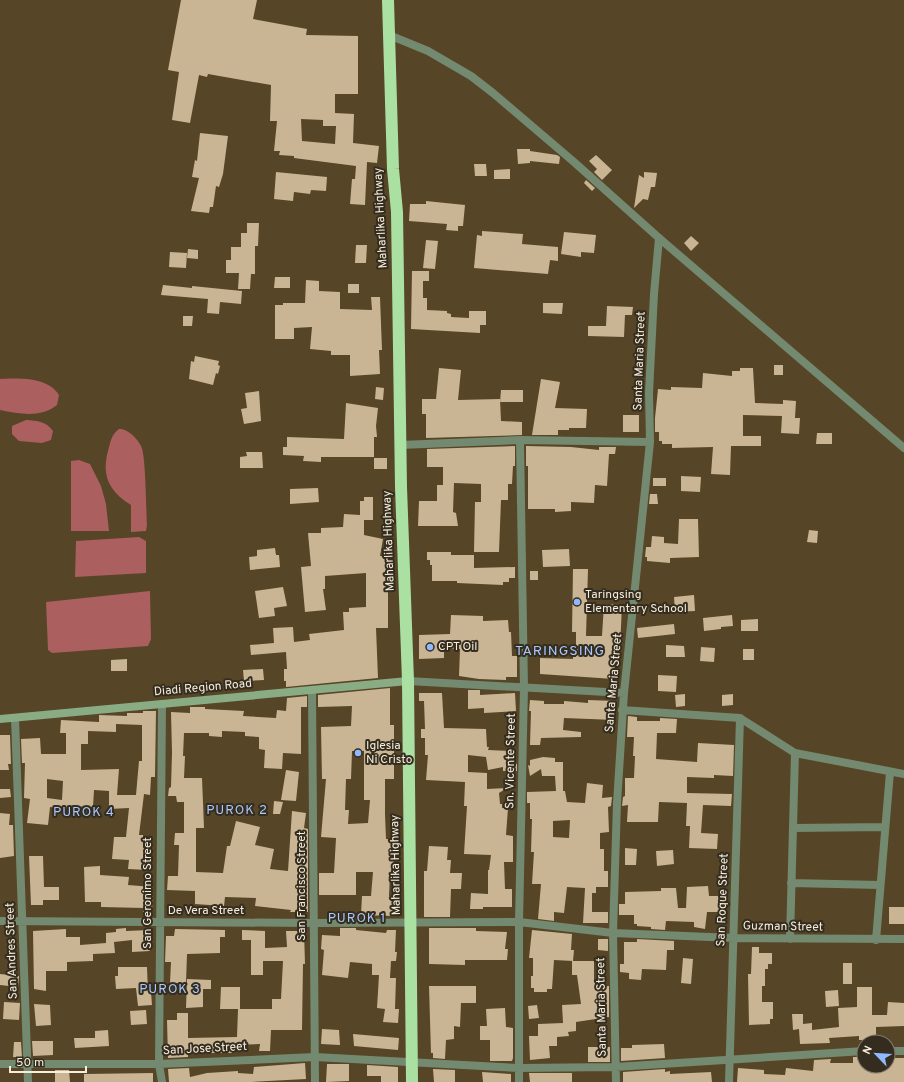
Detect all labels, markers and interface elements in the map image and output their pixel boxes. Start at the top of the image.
street label: Maharlika Highway [370,167,392,269]
street label: Santa Maria Street [630,311,650,411]
street label: Maharlika Highway [379,490,399,592]
place label: Taringsing Elementary School [585,587,687,617]
marker: Taringsing Elementary School [572,597,582,607]
street label: Santa Maria Street [602,633,626,733]
place label: CPT Oil [438,639,477,655]
marker: CPT Oil [425,642,435,652]
district label: TARINGSING [515,643,605,660]
street label: Diadi Region Road [153,676,253,700]
street label: Sn. Vicente Street [502,713,520,809]
place label: Iglesia Ni Cristo [366,738,413,768]
marker: Iglesia Ni Cristo [353,748,363,758]
district label: PUROK 2 [206,803,268,819]
district label: PUROK 4 [53,805,115,821]
street label: Maharlika Highway [387,814,405,916]
street label: San Francisco Street [294,831,310,941]
street label: San Geronimo Street [140,837,156,949]
street label: San Roque Street [713,853,733,947]
street label: San Andres Street [2,902,22,1000]
street label: De Vera Street [168,903,244,919]
district label: PUROK 1 [328,911,386,927]
street label: Guzman Street [743,918,823,936]
street label: Santa Maria Street [593,957,611,1057]
district label: PUROK 3 [139,982,201,998]
north arrow [856,1034,896,1074]
street label: San Jose Street [163,1039,247,1059]
text: N [860,1044,876,1057]
scale bar [10,1048,86,1074]
text: 50 m [16,1055,44,1071]

